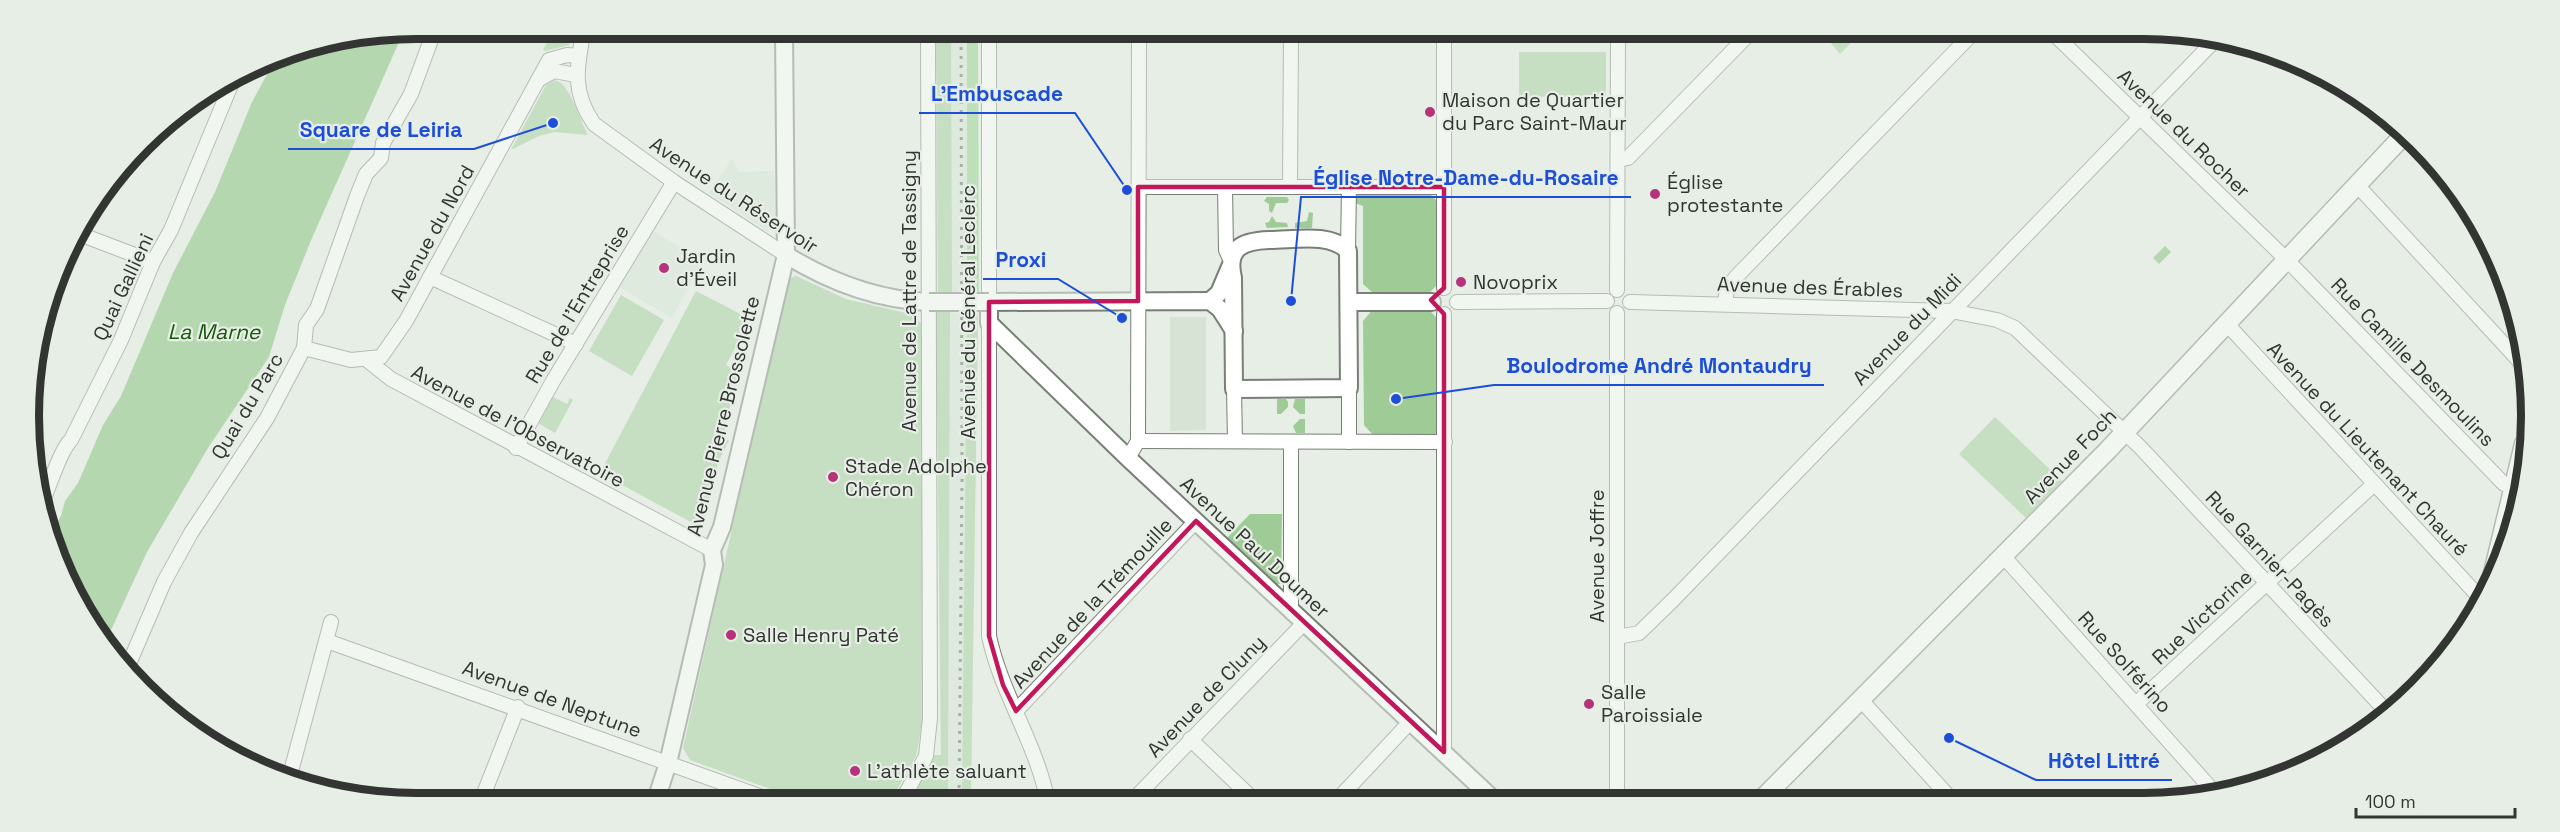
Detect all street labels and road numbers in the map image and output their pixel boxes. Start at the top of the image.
street label: Avenue du Rocher [2112,63,2256,203]
street label: Avenue du Réservoir [645,131,823,259]
street label: Avenue de Lattre de Tassigny [896,150,922,432]
street label: Avenue du Nord [384,160,480,306]
street label: Avenue du Général Leclerc [955,185,981,439]
street label: Rue de l'Entreprise [519,220,635,388]
street label: Quai Gallieni [87,229,159,345]
street label: Avenue du Midi [1847,267,1967,391]
street label: Avenue des Érables [1716,271,1904,303]
street label: Rue Camille Desmoulins [2325,272,2501,452]
street label: Avenue Pierre Brossolette [681,293,765,539]
street label: Avenue du Lieutenant Chauré [2262,336,2474,562]
street label: Quai du Parc [205,348,289,464]
street label: Avenue de l'Observatoire [407,359,629,493]
street label: Avenue Foch [2018,403,2122,509]
street label: Avenue Paul Doumer [1175,471,1335,623]
street label: Rue Garnier-Pagès [2200,485,2340,633]
street label: Avenue Joffre [1584,489,1610,623]
street label: Avenue de la Trémouille [1006,512,1178,694]
street label: Rue Victorine [2146,564,2258,670]
street label: Rue Solférino [2072,606,2178,718]
street label: Avenue de Cluny [1141,629,1271,763]
street label: Avenue de Neptune [459,654,645,744]

